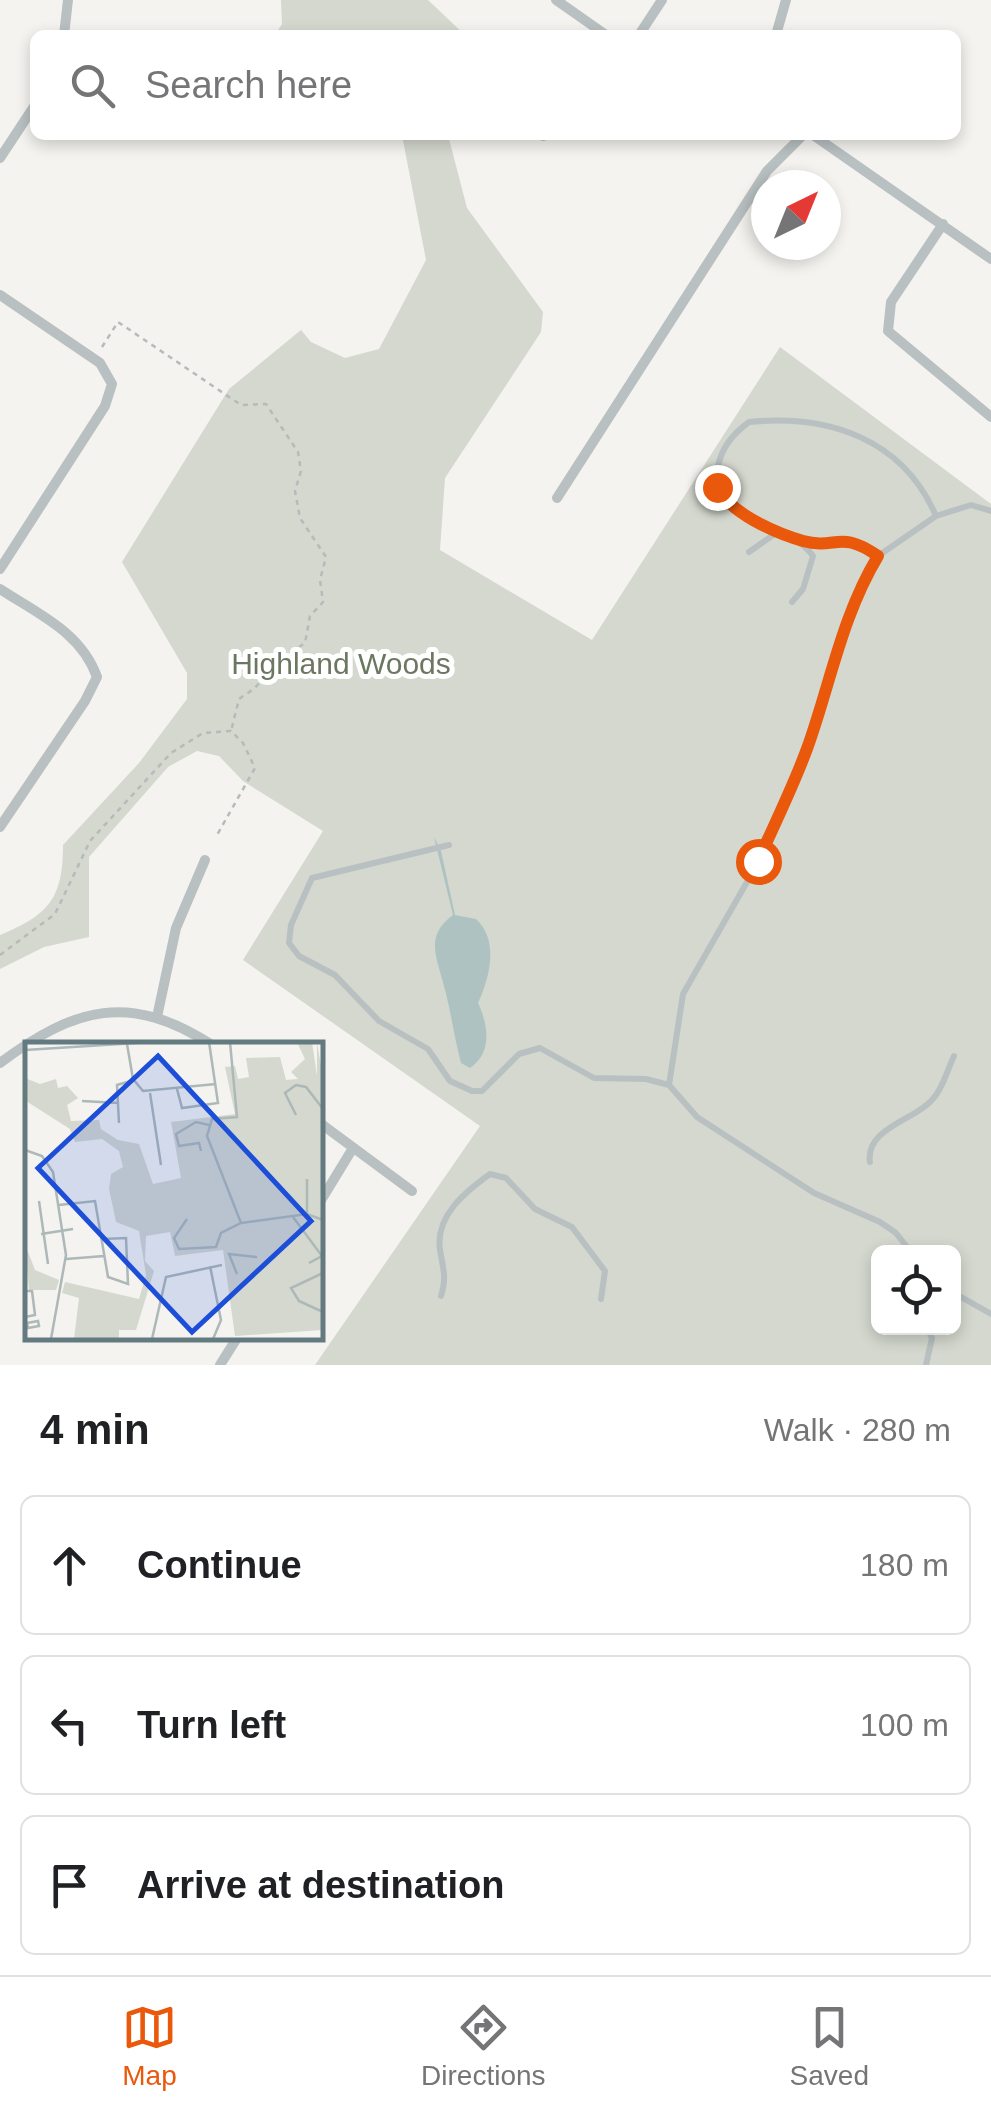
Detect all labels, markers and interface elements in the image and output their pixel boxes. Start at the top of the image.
search box [30,30,961,140]
icon: search [65,58,120,113]
text: Search here [145,64,352,106]
north arrow [751,170,841,260]
route end [695,465,741,511]
park label: Highland Woods [231,647,451,680]
route start [736,839,782,885]
inset map [25,1042,322,1340]
map controls [871,1245,961,1335]
button: locate [871,1245,961,1335]
text: 4 min [40,1406,150,1453]
text: Walk · 280 m [764,1412,951,1448]
icon: ahead [42,1538,97,1593]
text: Continue [137,1544,302,1586]
text: 180 m [860,1547,949,1583]
icon: left [42,1698,97,1753]
text: Turn left [137,1704,286,1746]
text: 100 m [860,1707,949,1743]
icon: arrive [42,1858,97,1913]
text: Arrive at destination [137,1864,504,1906]
tab: Map [122,2000,177,2092]
tab: Directions [421,2000,546,2092]
tab: Saved [790,2000,869,2092]

